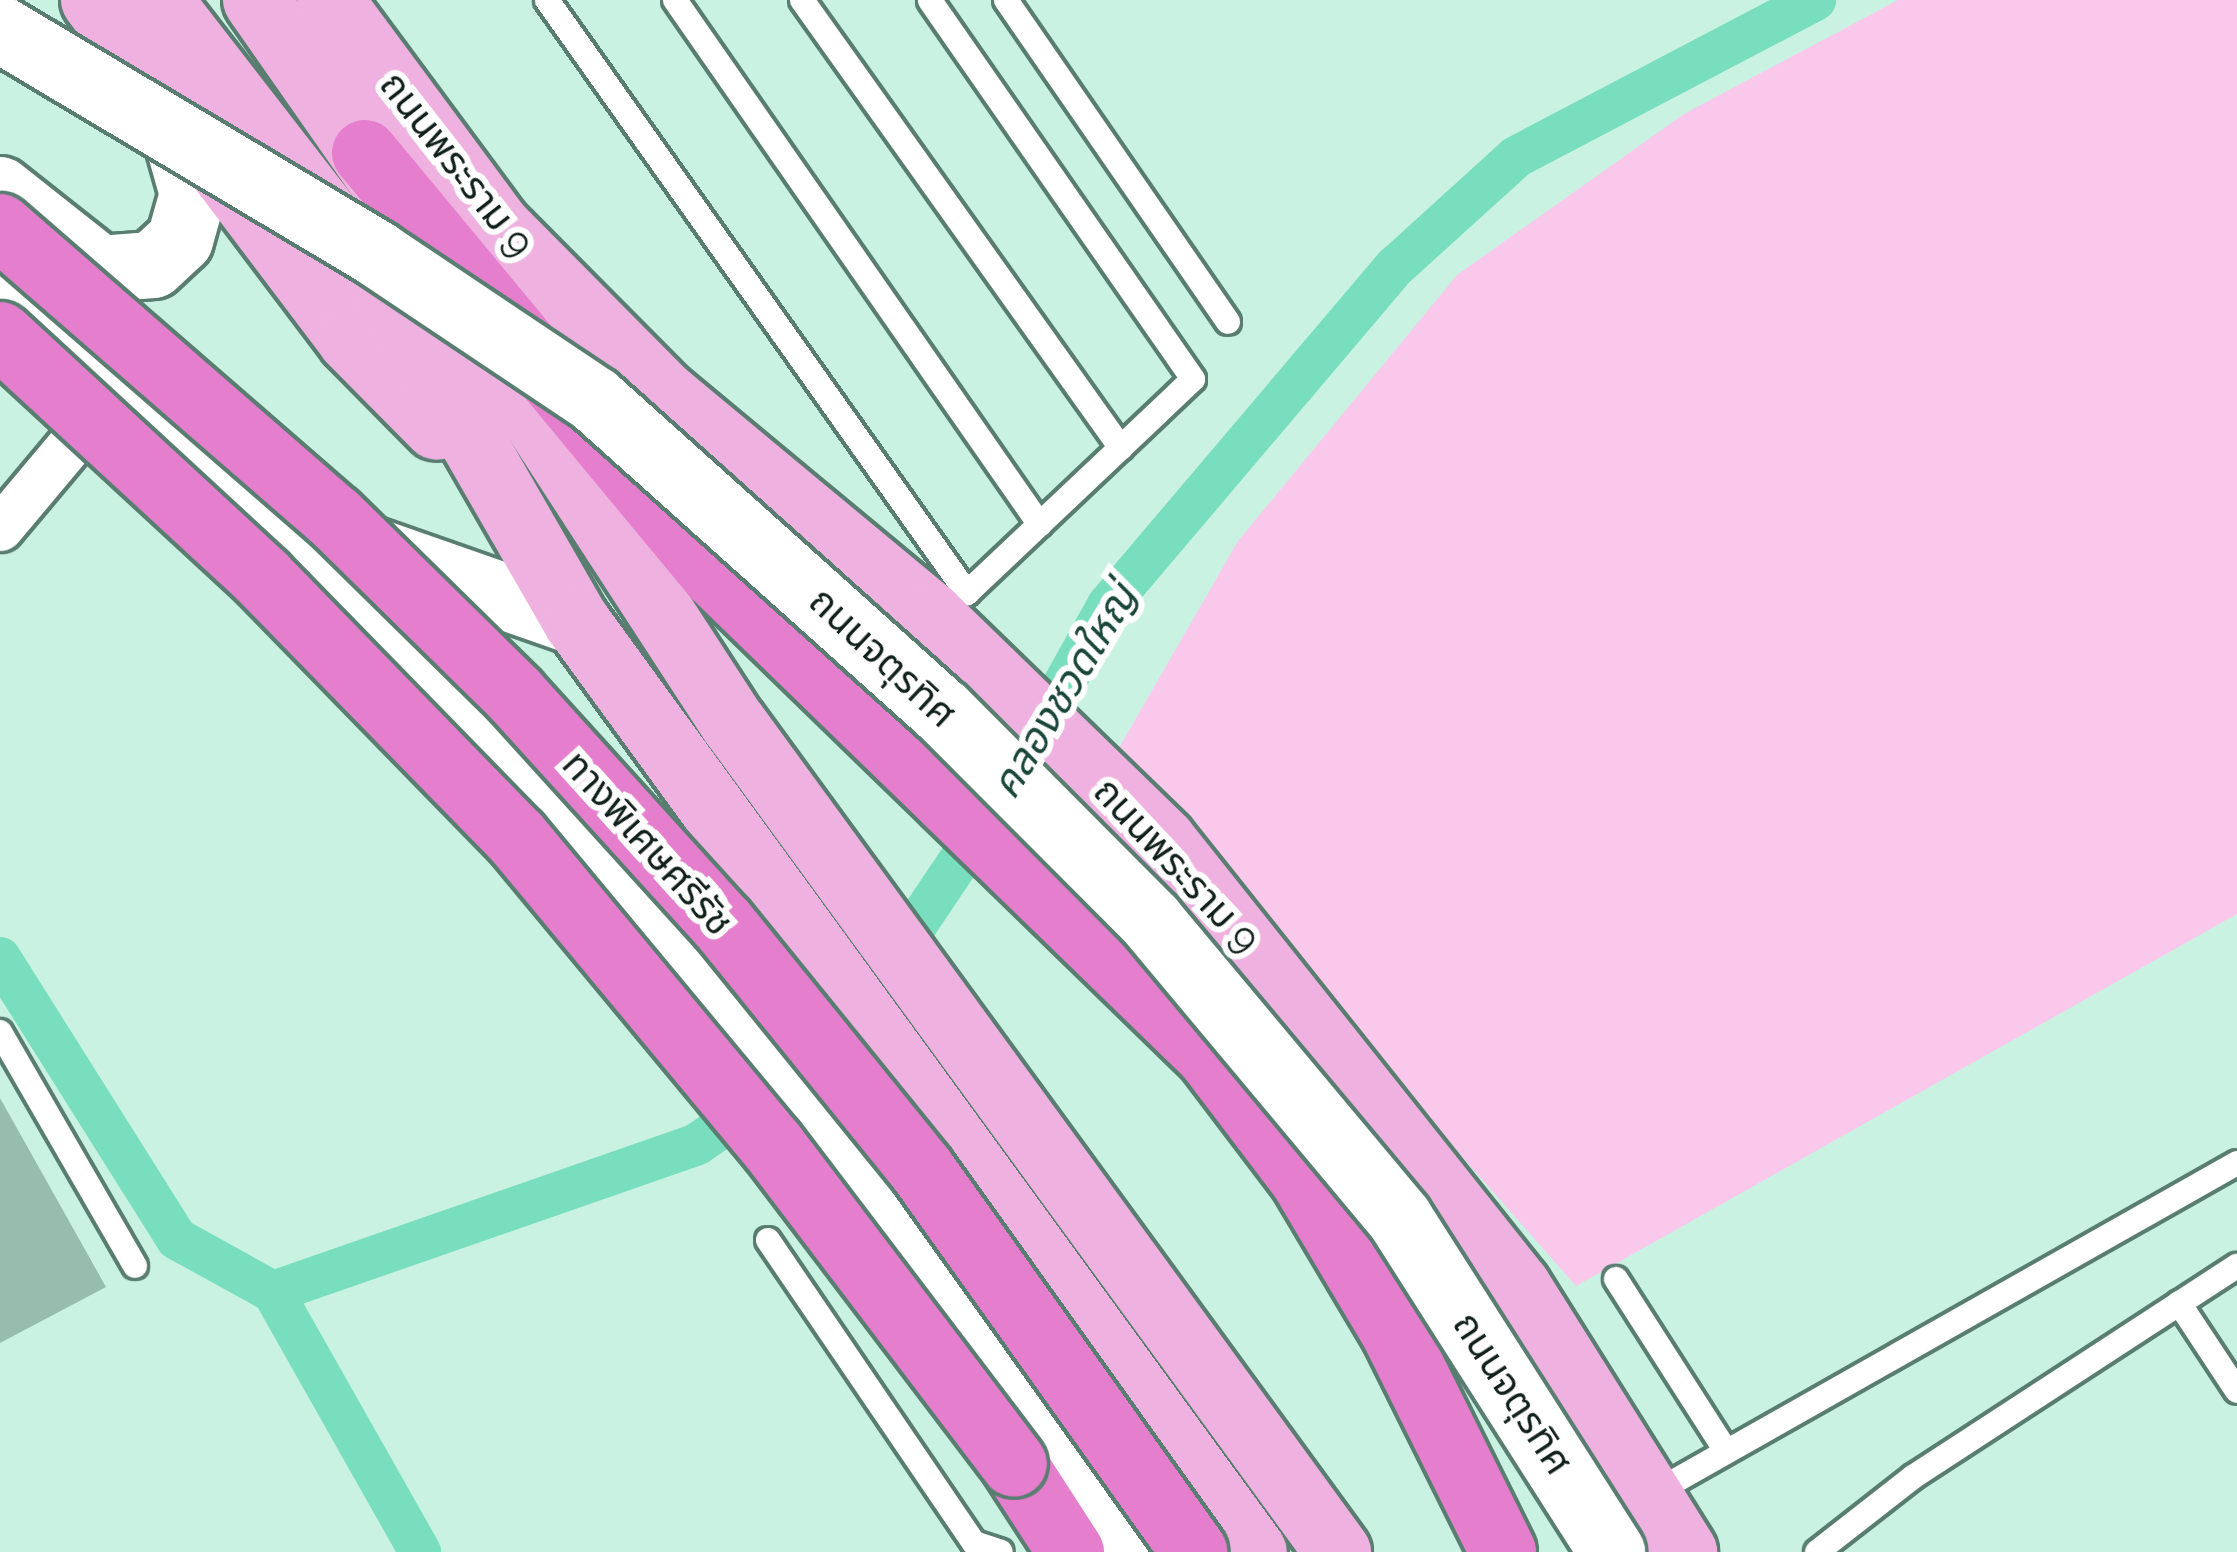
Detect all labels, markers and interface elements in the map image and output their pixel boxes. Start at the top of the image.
street label: ถนนพระราม 9 [370,62,544,266]
water label: คลองชวดใหญ่ [980,575,1148,807]
street label: ถนนจตุรทิศ [800,577,966,737]
street label: ทางพิเศษศรีรัช [553,741,743,945]
street label: ถนนพระราม 9 [1084,768,1270,962]
street label: ถนนจตุรทิศ [1443,1303,1583,1483]

